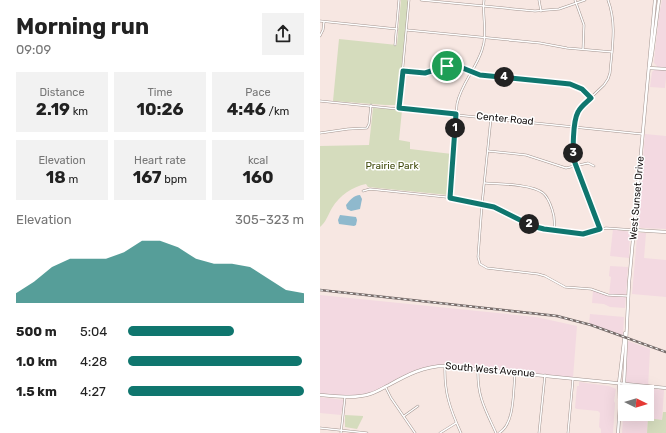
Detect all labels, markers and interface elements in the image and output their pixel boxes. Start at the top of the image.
text: Morning run [16,13,149,40]
button: share [262,13,304,55]
text: 09:09 [16,42,51,57]
pin [430,49,464,83]
icon: arrive [436,55,458,77]
pin: 4 [494,67,514,87]
text: 4 [500,70,508,83]
text: Distance [39,86,85,99]
text: Time [148,86,172,99]
text: Pace [245,86,271,99]
text: 2.19 [36,99,70,119]
text: 10:26 [136,99,184,119]
text: 4:46 [227,99,266,119]
text: km [70,105,88,118]
text: /km [266,105,289,118]
street label: Center Road [476,110,534,128]
pin: 1 [445,118,465,138]
text: 1 [452,121,458,134]
pin: 3 [563,143,583,163]
text: 3 [569,146,577,159]
text: Elevation [38,154,86,167]
text: Heart rate [134,154,186,167]
text: kcal [248,154,268,167]
street label: West Sunset Drive [627,155,647,240]
park label: Prairie Park [365,160,419,172]
text: 18 [46,167,66,187]
text: 167 [133,167,162,187]
text: 160 [242,167,274,187]
text: m [66,173,78,186]
text: bpm [162,173,187,186]
text: Elevation [16,212,72,227]
text: 305–323 m [235,212,304,227]
pin: 2 [519,214,539,234]
text: 2 [525,217,533,230]
text: 500 m [16,324,57,339]
text: 5:04 [80,324,107,339]
text: 1.0 km [16,354,57,369]
text: 4:28 [80,354,107,369]
street label: South West Avenue [445,360,536,380]
text: 1.5 km [16,384,57,399]
text: 4:27 [80,384,106,399]
north arrow [618,385,654,421]
map controls [618,385,654,421]

